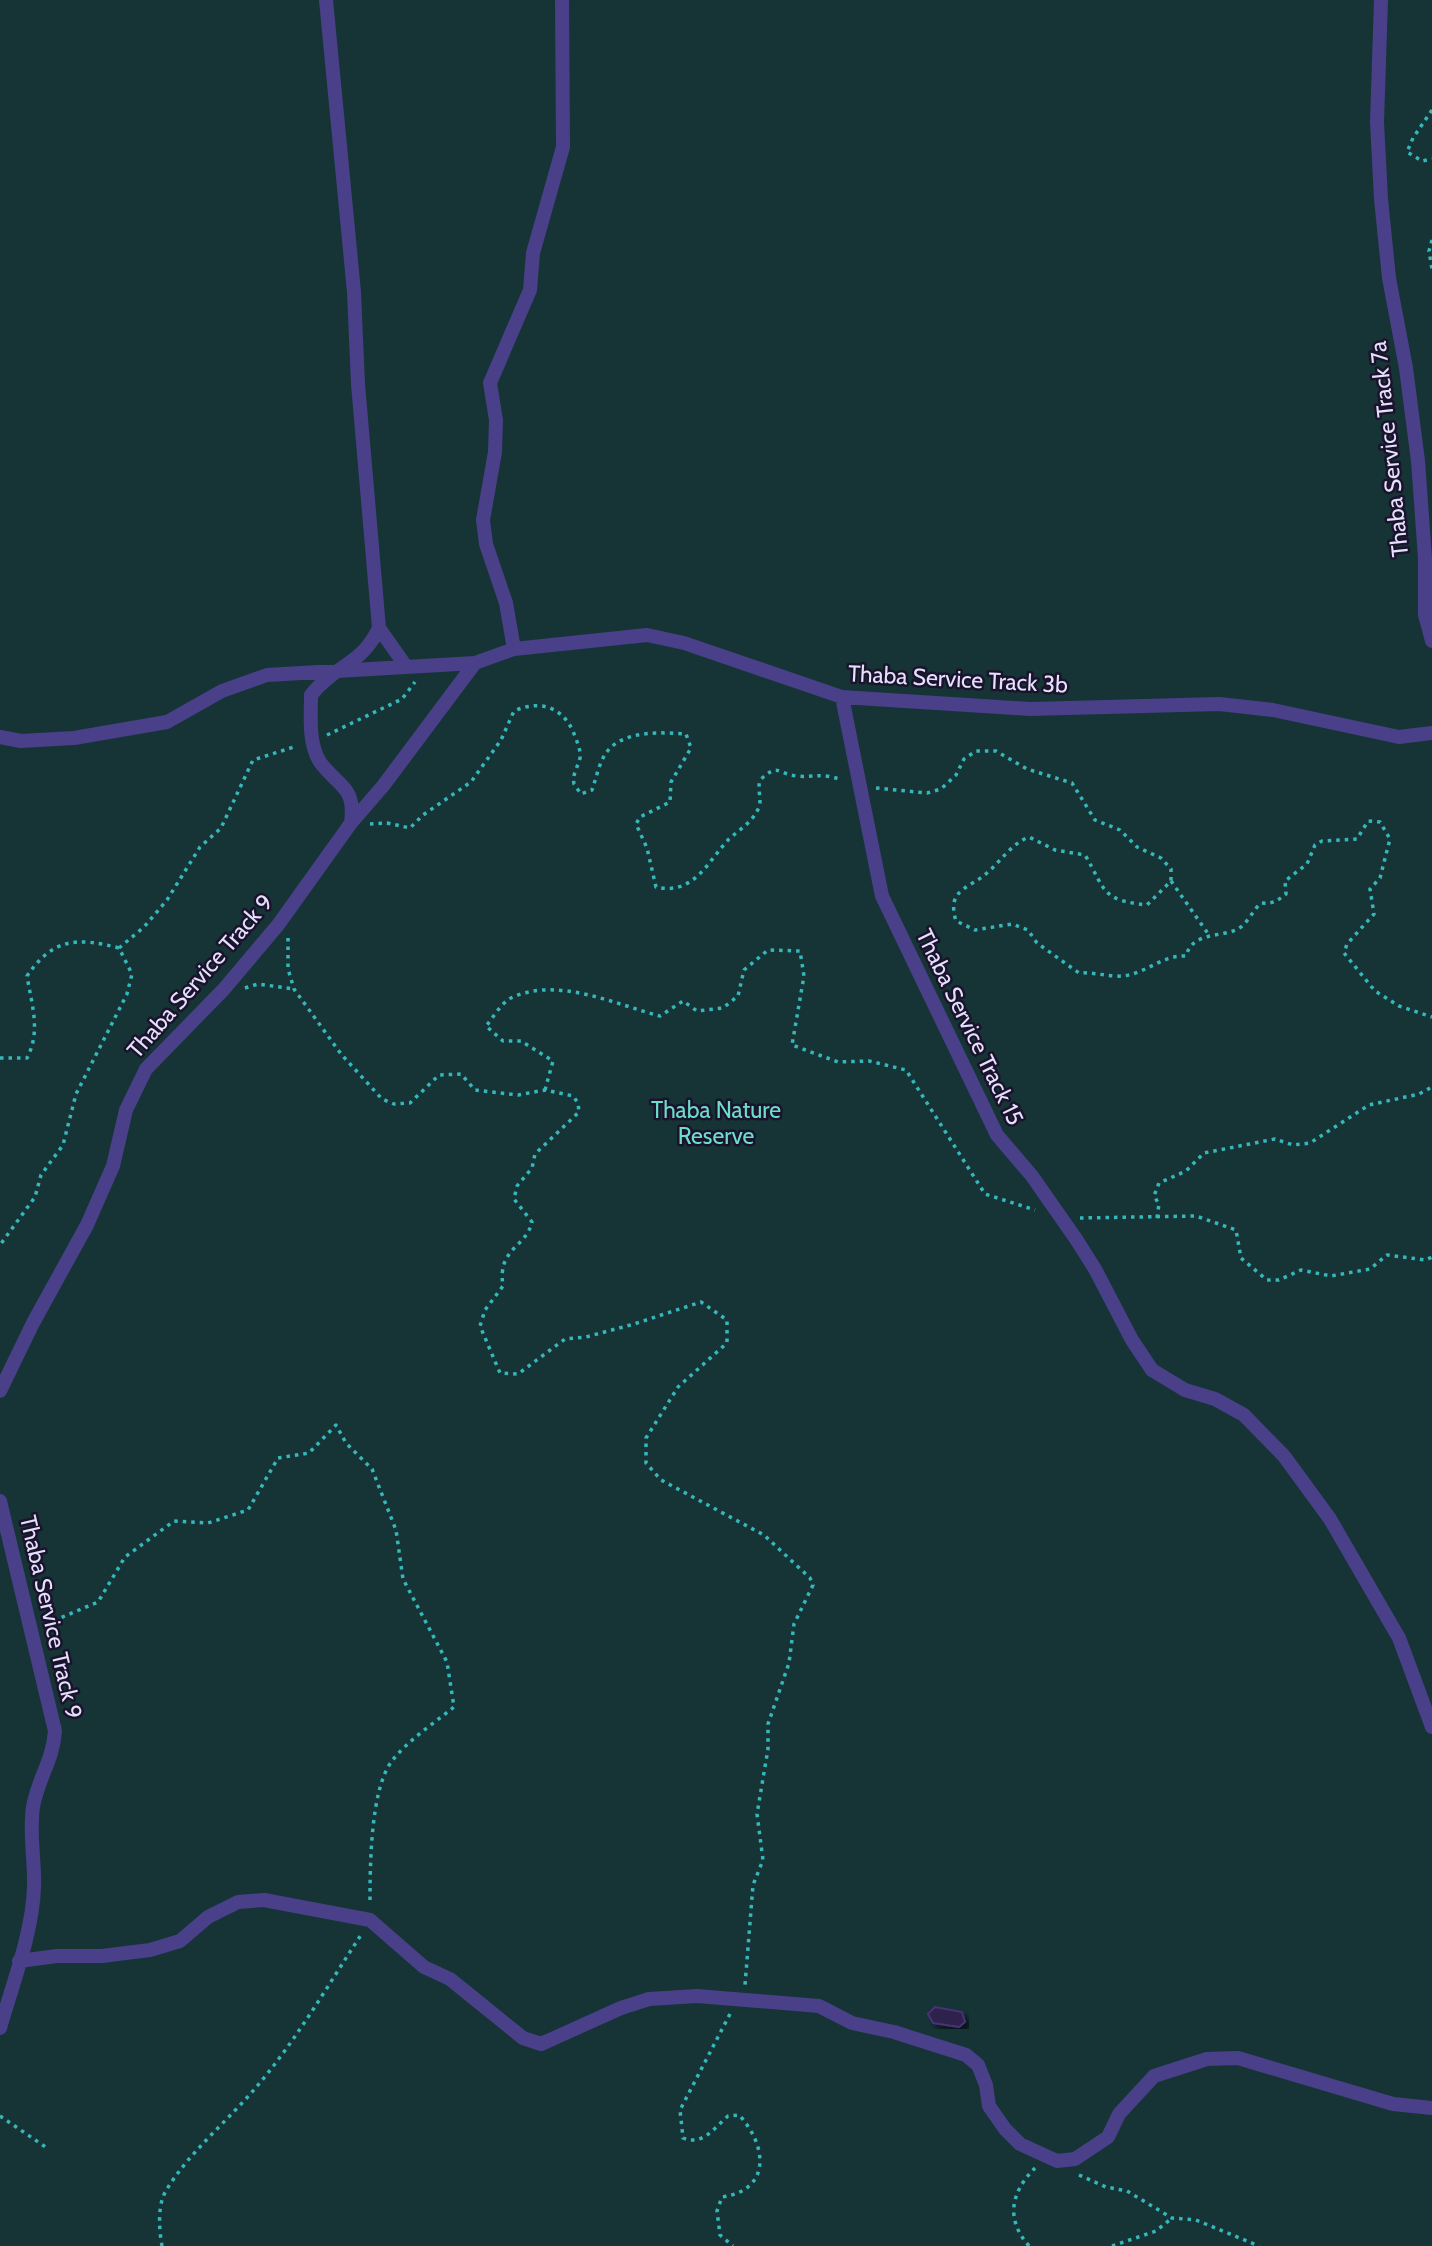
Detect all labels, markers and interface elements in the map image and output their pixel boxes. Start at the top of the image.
street label: Thaba Service Track 7a [1364,340,1414,558]
street label: Thaba Service Track 3b [847,659,1069,699]
street label: Thaba Service Track 9 [121,888,279,1064]
street label: Thaba Service Track 15 [910,924,1030,1130]
park label: Thaba Nature Reserve [651,1096,781,1150]
street label: Thaba Service Track 9 [14,1513,88,1721]

